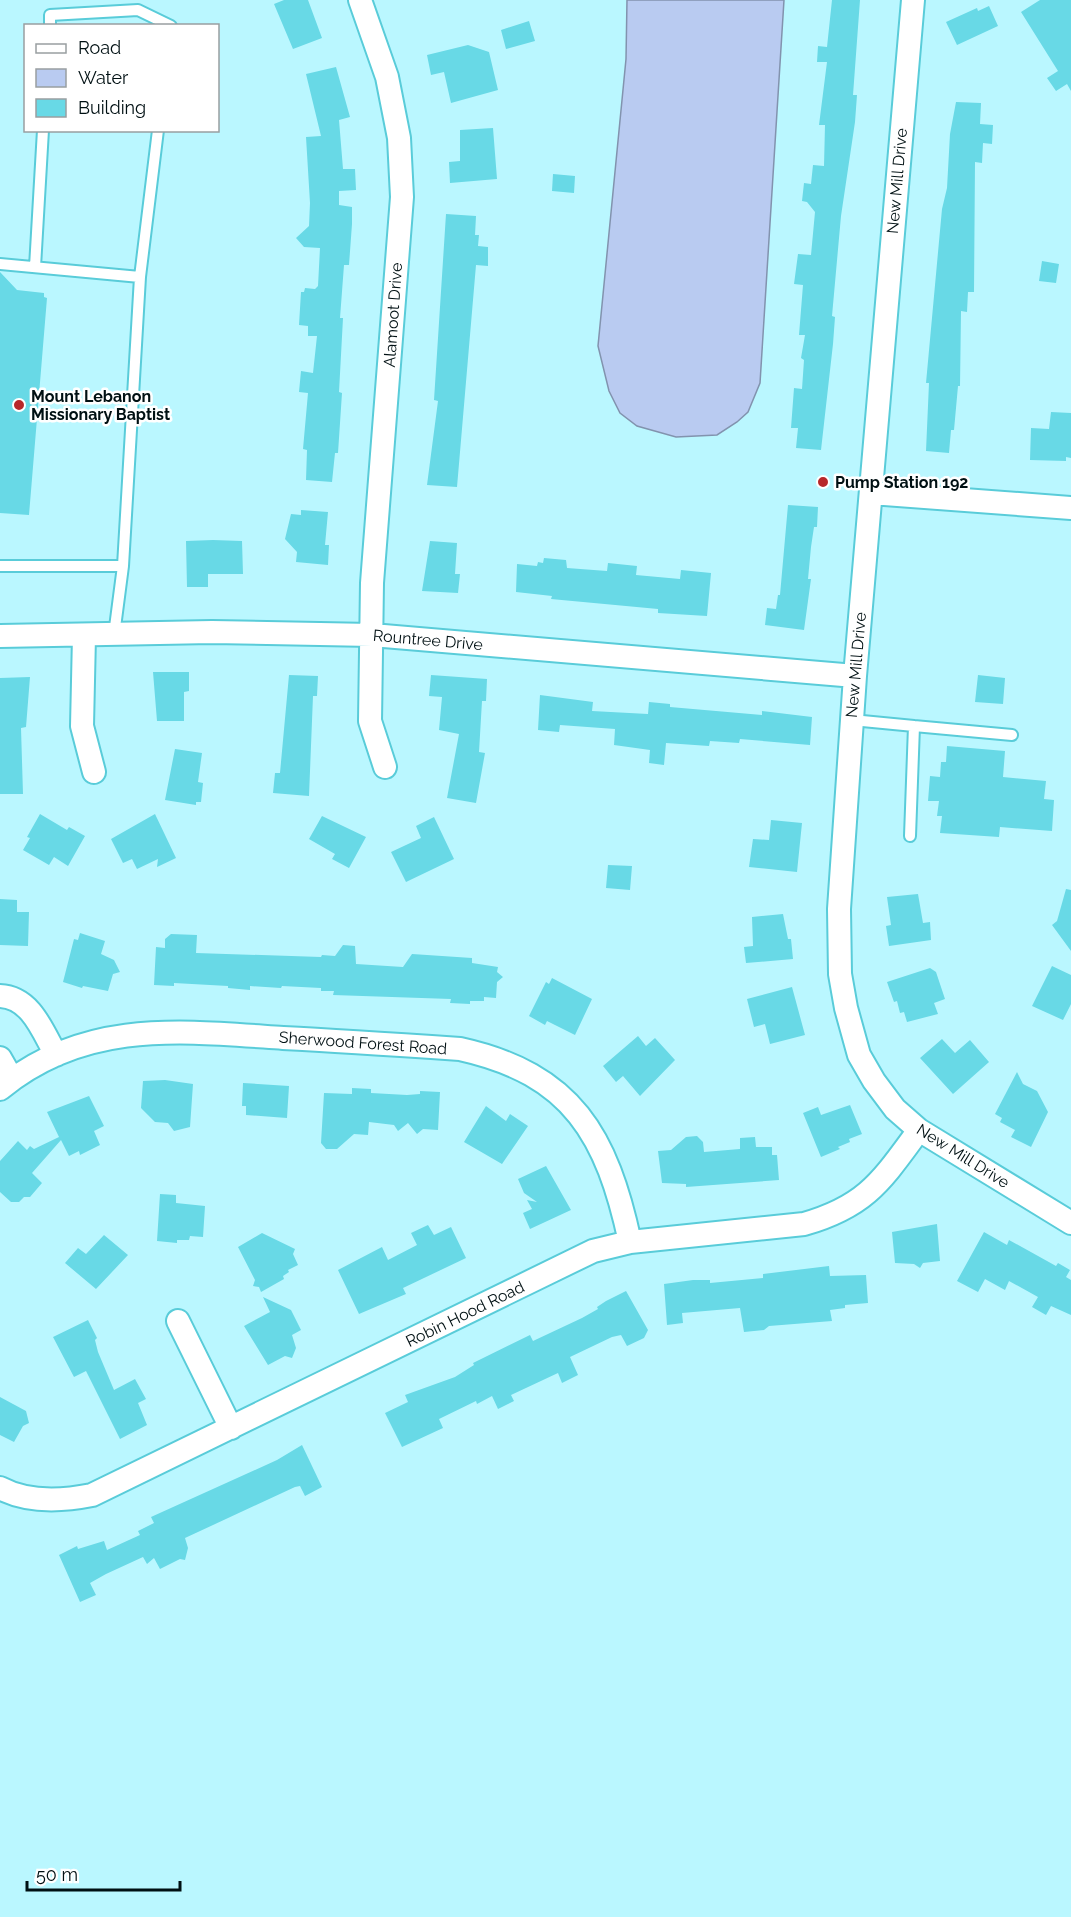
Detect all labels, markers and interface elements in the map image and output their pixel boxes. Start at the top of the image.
legend [24,24,219,132]
text: Road [78,37,121,58]
text: Water [78,67,129,88]
text: Building [78,97,146,118]
street label: New Mill Drive [883,127,911,235]
street label: Alamoot Drive [380,262,406,368]
place label: Mount Lebanon Missionary Baptist [31,387,170,424]
marker: Mount Lebanon Missionary Baptist [12,398,26,412]
place label: Pump Station 192 [835,473,968,492]
marker: Pump Station 192 [816,475,830,489]
street label: New Mill Drive [842,611,870,719]
street label: Rountree Drive [372,626,484,654]
street label: Sherwood Forest Road [278,1028,448,1058]
street label: New Mill Drive [913,1120,1013,1192]
street label: Robin Hood Road [403,1277,527,1351]
scale bar [27,1854,180,1892]
text: 50 m [36,1864,78,1885]

